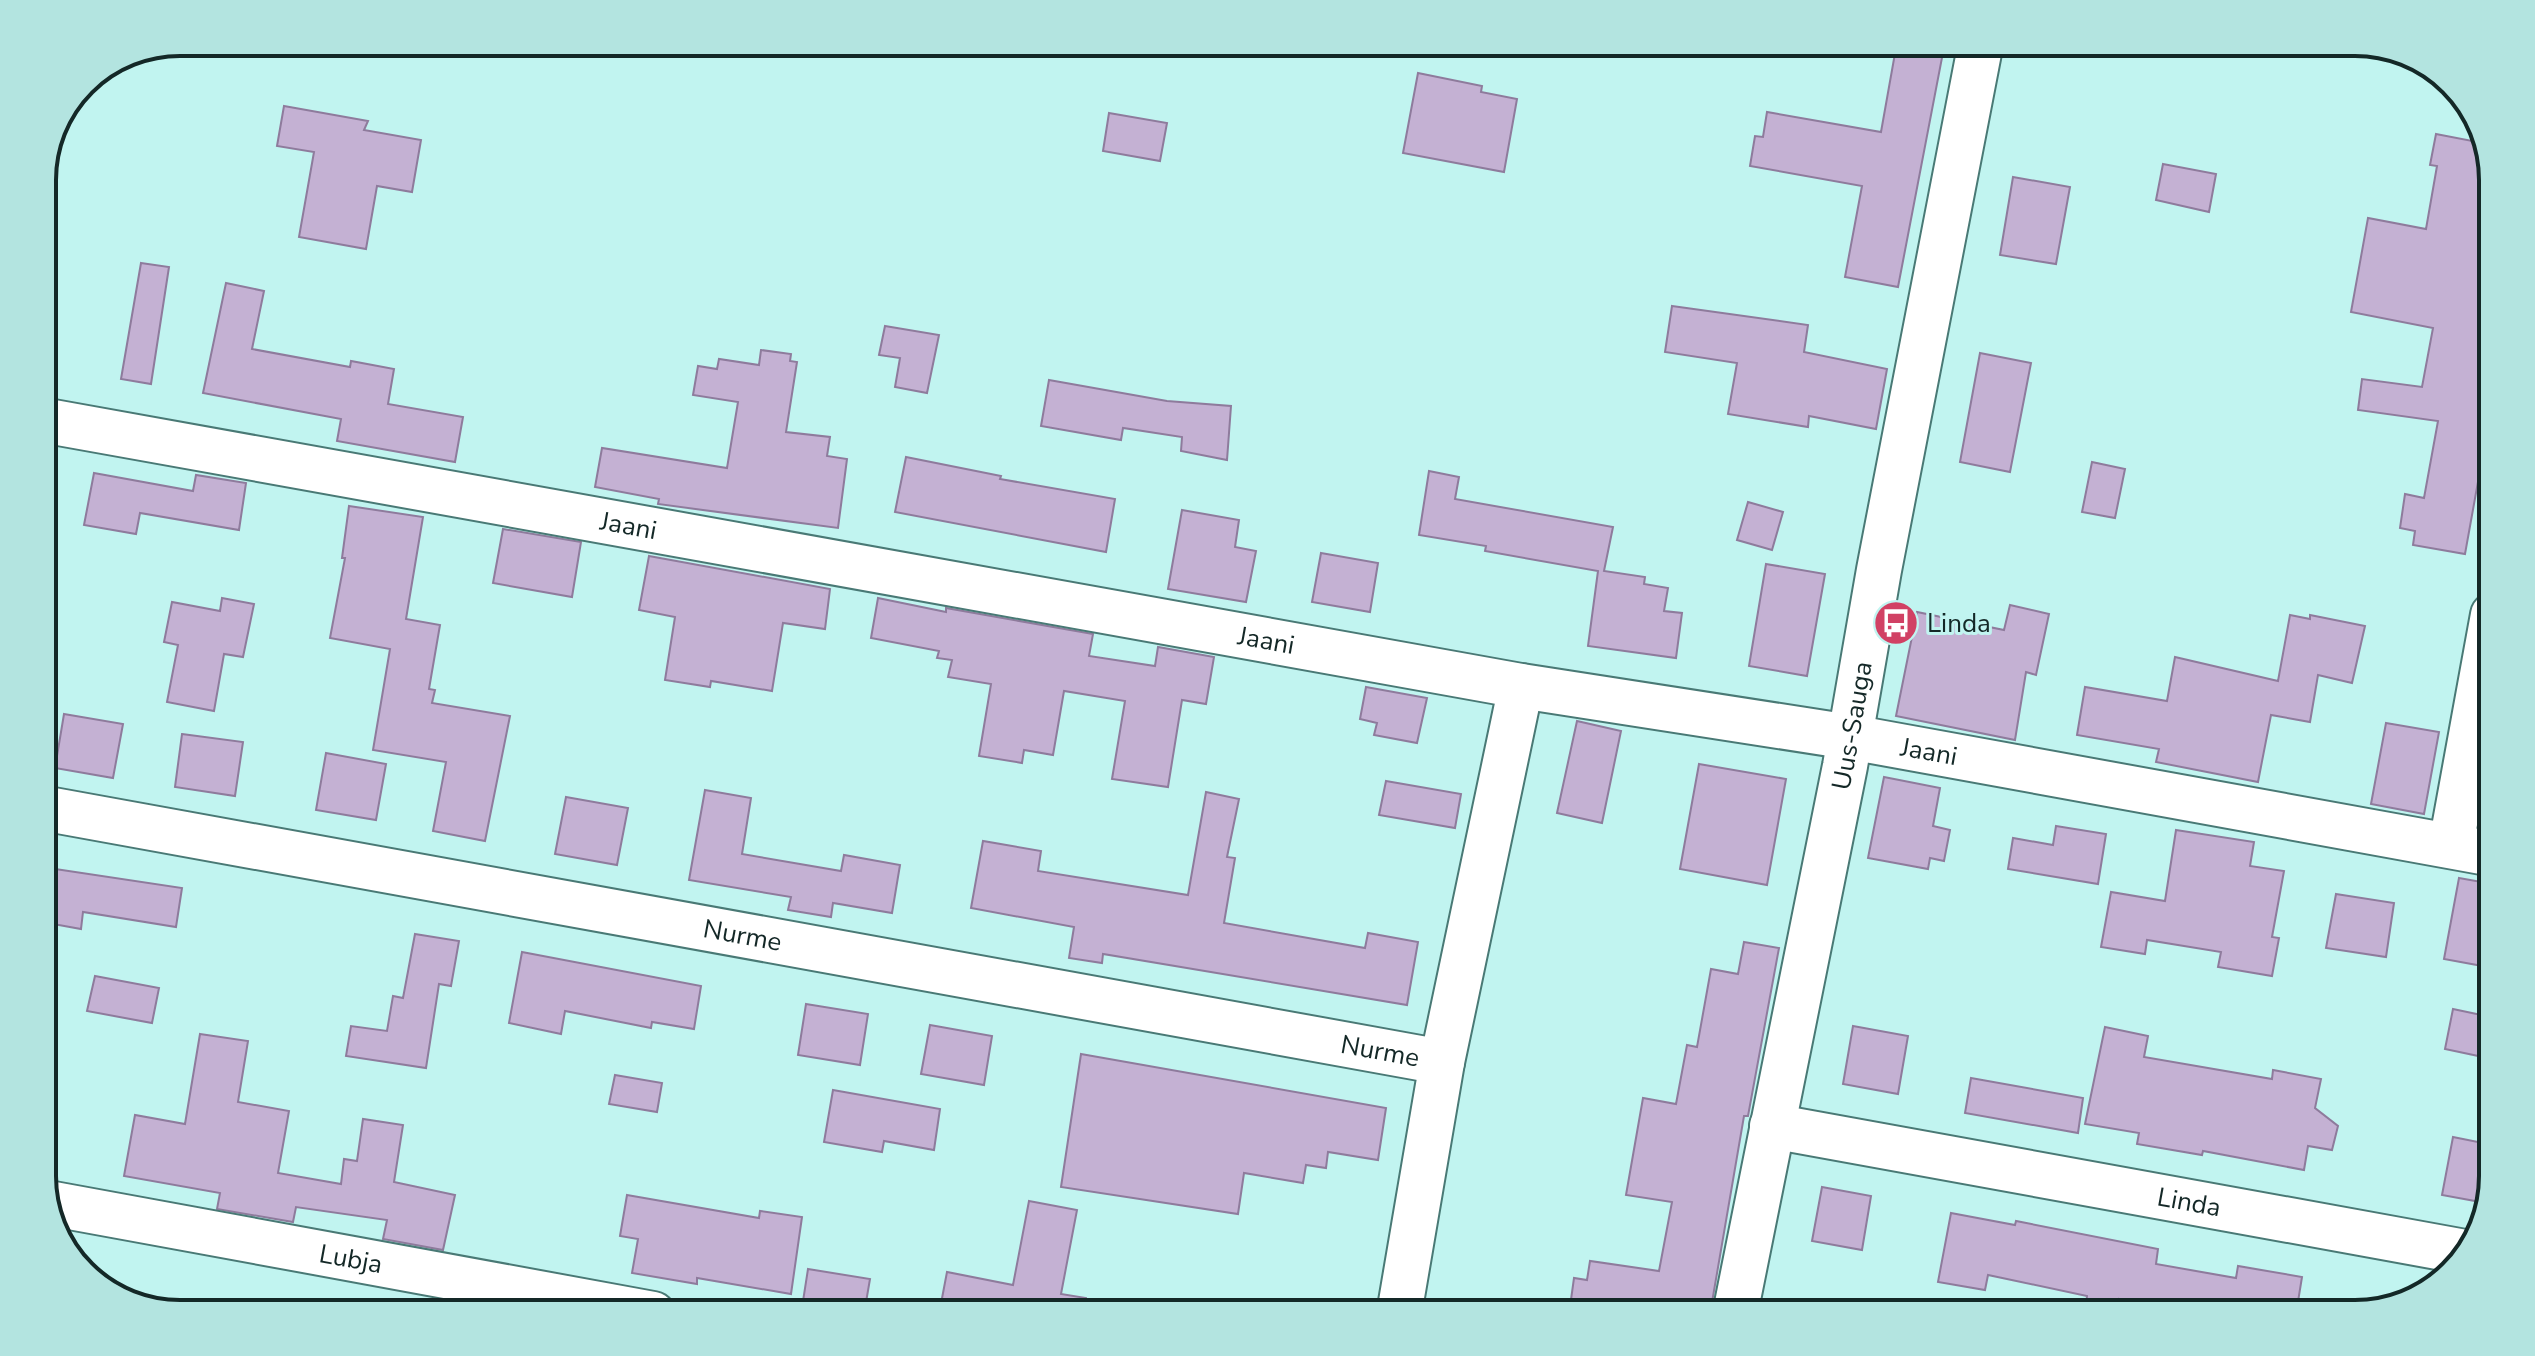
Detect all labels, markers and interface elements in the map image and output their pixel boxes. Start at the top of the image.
street label: Jaani [597,503,660,548]
bus stop icon: Linda [1872,599,1920,647]
place label: Linda [1927,606,1991,641]
street label: Jaani [1234,618,1297,662]
street label: Uus-Sauga [1823,659,1880,793]
street label: Jaani [1897,729,1960,774]
street label: Nurme [700,911,785,959]
street label: Nurme [1338,1026,1422,1075]
street label: Linda [2155,1179,2224,1225]
street label: Lubja [317,1236,385,1282]

